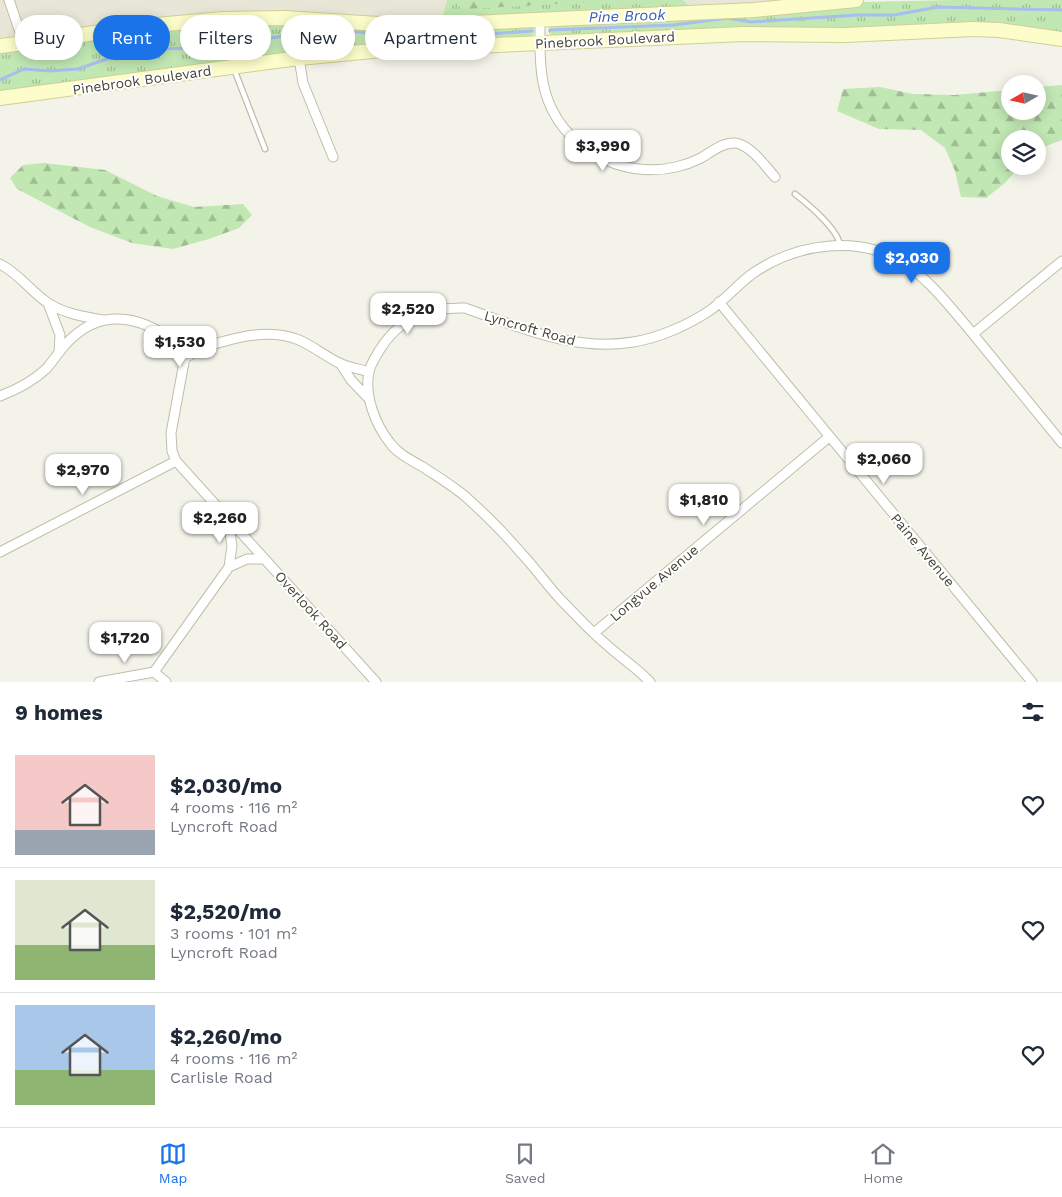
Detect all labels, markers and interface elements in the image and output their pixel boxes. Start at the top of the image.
water label: Pine Brook [588,6,667,26]
chip: Buy [15,15,83,60]
chip: Rent [93,15,170,60]
chip: Filters [180,15,271,60]
chip: New [281,15,355,60]
chip: Apartment [365,15,495,60]
street label: Pinebrook Boulevard [535,28,675,52]
street label: Pinebrook Boulevard [72,62,212,98]
north arrow [1001,75,1046,120]
map controls [1001,75,1046,175]
pin: $3,990 [562,130,644,172]
button: layers [1001,130,1046,175]
text: $3,990 [576,136,630,155]
pin: $2,030 [871,242,953,284]
text: $2,030 [885,248,939,267]
pin: $2,520 [367,292,449,335]
text: $2,520 [381,299,435,318]
street label: Lyncroft Road [483,307,577,349]
pin: $1,530 [139,326,221,368]
text: $1,530 [155,332,205,351]
pin: $2,060 [843,442,925,485]
text: $2,060 [857,449,911,468]
pin: $2,970 [42,454,124,496]
text: $2,970 [56,460,110,479]
pin: $1,810 [663,484,745,526]
text: $1,810 [679,490,729,509]
pin: $2,260 [179,502,261,544]
text: $2,260 [193,508,247,527]
street label: Paine Avenue [888,510,958,590]
street label: Longvue Avenue [607,541,701,625]
street label: Overlook Road [272,568,350,652]
pin: $1,720 [84,622,166,664]
text: $1,720 [100,628,150,647]
icon: filters [1019,698,1047,726]
text: 9 homes [15,700,103,725]
text: $2,030/mo [170,773,282,798]
icon: home [55,775,115,835]
icon: heart [1019,791,1047,819]
text: 4 rooms · 116 m² [170,798,297,817]
text: Lyncroft Road [170,817,278,836]
text: $2,520/mo [170,899,281,924]
icon: home [55,900,115,960]
icon: heart [1019,916,1047,944]
text: 3 rooms · 101 m² [170,924,297,943]
text: Lyncroft Road [170,943,278,962]
text: $2,260/mo [170,1024,282,1049]
icon: home [55,1025,115,1085]
icon: heart [1019,1041,1047,1069]
text: 4 rooms · 116 m² [170,1049,297,1068]
text: Carlisle Road [170,1068,273,1087]
tab: Map [159,1140,187,1186]
tab: Saved [505,1140,546,1186]
tab: Home [863,1140,903,1186]

